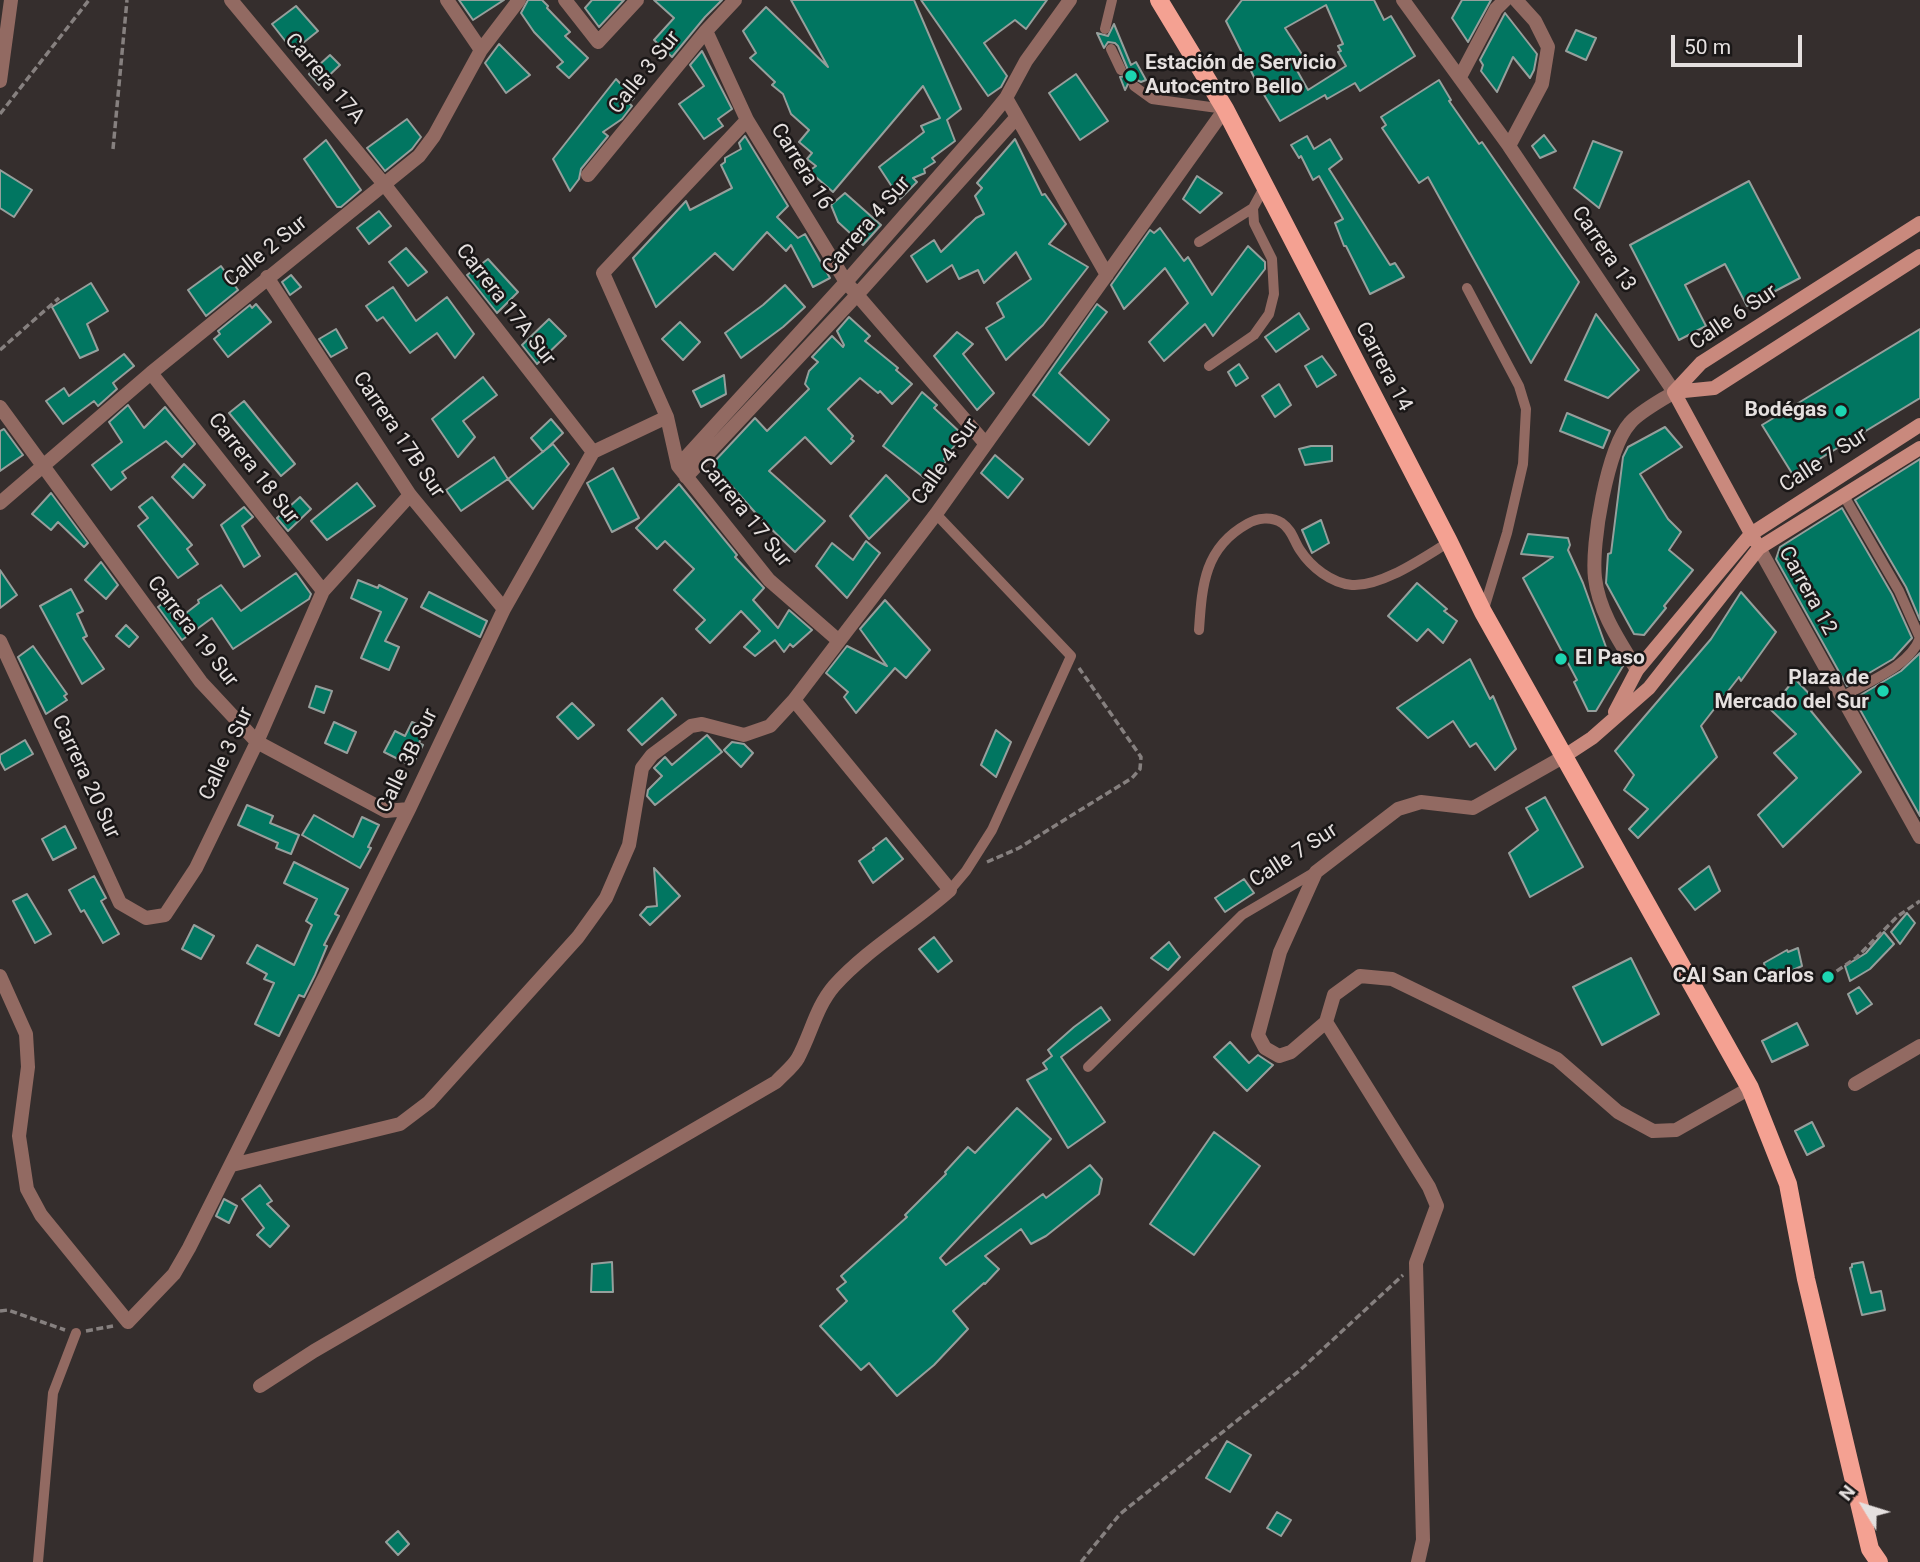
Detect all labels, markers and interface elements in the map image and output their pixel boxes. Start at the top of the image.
scale bar [1675,21,1806,65]
street label: Calle 3 Sur [604,26,686,120]
street label: Carrera 17A [279,28,369,130]
text: 50 m [1684,35,1731,59]
place label: Estación de Servicio Autocentro Bello [1145,51,1336,101]
marker: Estación de Servicio Autocentro Bello [1123,68,1139,84]
street label: Carrera 16 [765,119,837,215]
street label: Carrera 4 Sur [818,172,916,280]
street label: Carrera 13 [1565,202,1641,296]
street label: Calle 2 Sur [219,211,313,293]
street label: Carrera 17A Sur [450,239,560,371]
street label: Calle 6 Sur [1686,280,1782,356]
street label: Carrera 14 [1349,318,1417,416]
street label: Carrera 17B Sur [347,367,449,503]
place label: Bodégas [1745,398,1827,424]
marker: Bodégas [1833,403,1849,419]
street label: Carrera 18 Sur [202,409,304,529]
street label: Calle 4 Sur [907,414,985,510]
street label: Calle 7 Sur [1775,423,1873,499]
street label: Carrera 17 Sur [692,453,796,573]
street label: Carrera 12 [1772,542,1842,640]
street label: Carrera 19 Sur [141,572,243,692]
place label: El Paso [1575,646,1645,672]
marker: El Paso [1553,651,1569,667]
place label: Plaza de Mercado del Sur [1714,666,1869,716]
marker: Plaza de Mercado del Sur [1875,683,1891,699]
street label: Calle 3 Sur [194,703,260,805]
street label: Calle 3B Sur [372,705,444,817]
street label: Carrera 20 Sur [45,711,125,843]
street label: Calle 7 Sur [1245,818,1343,894]
place label: CAI San Carlos [1673,964,1814,990]
marker: CAI San Carlos [1820,969,1836,985]
north arrow [1829,1471,1899,1541]
text: N [1834,1480,1860,1505]

